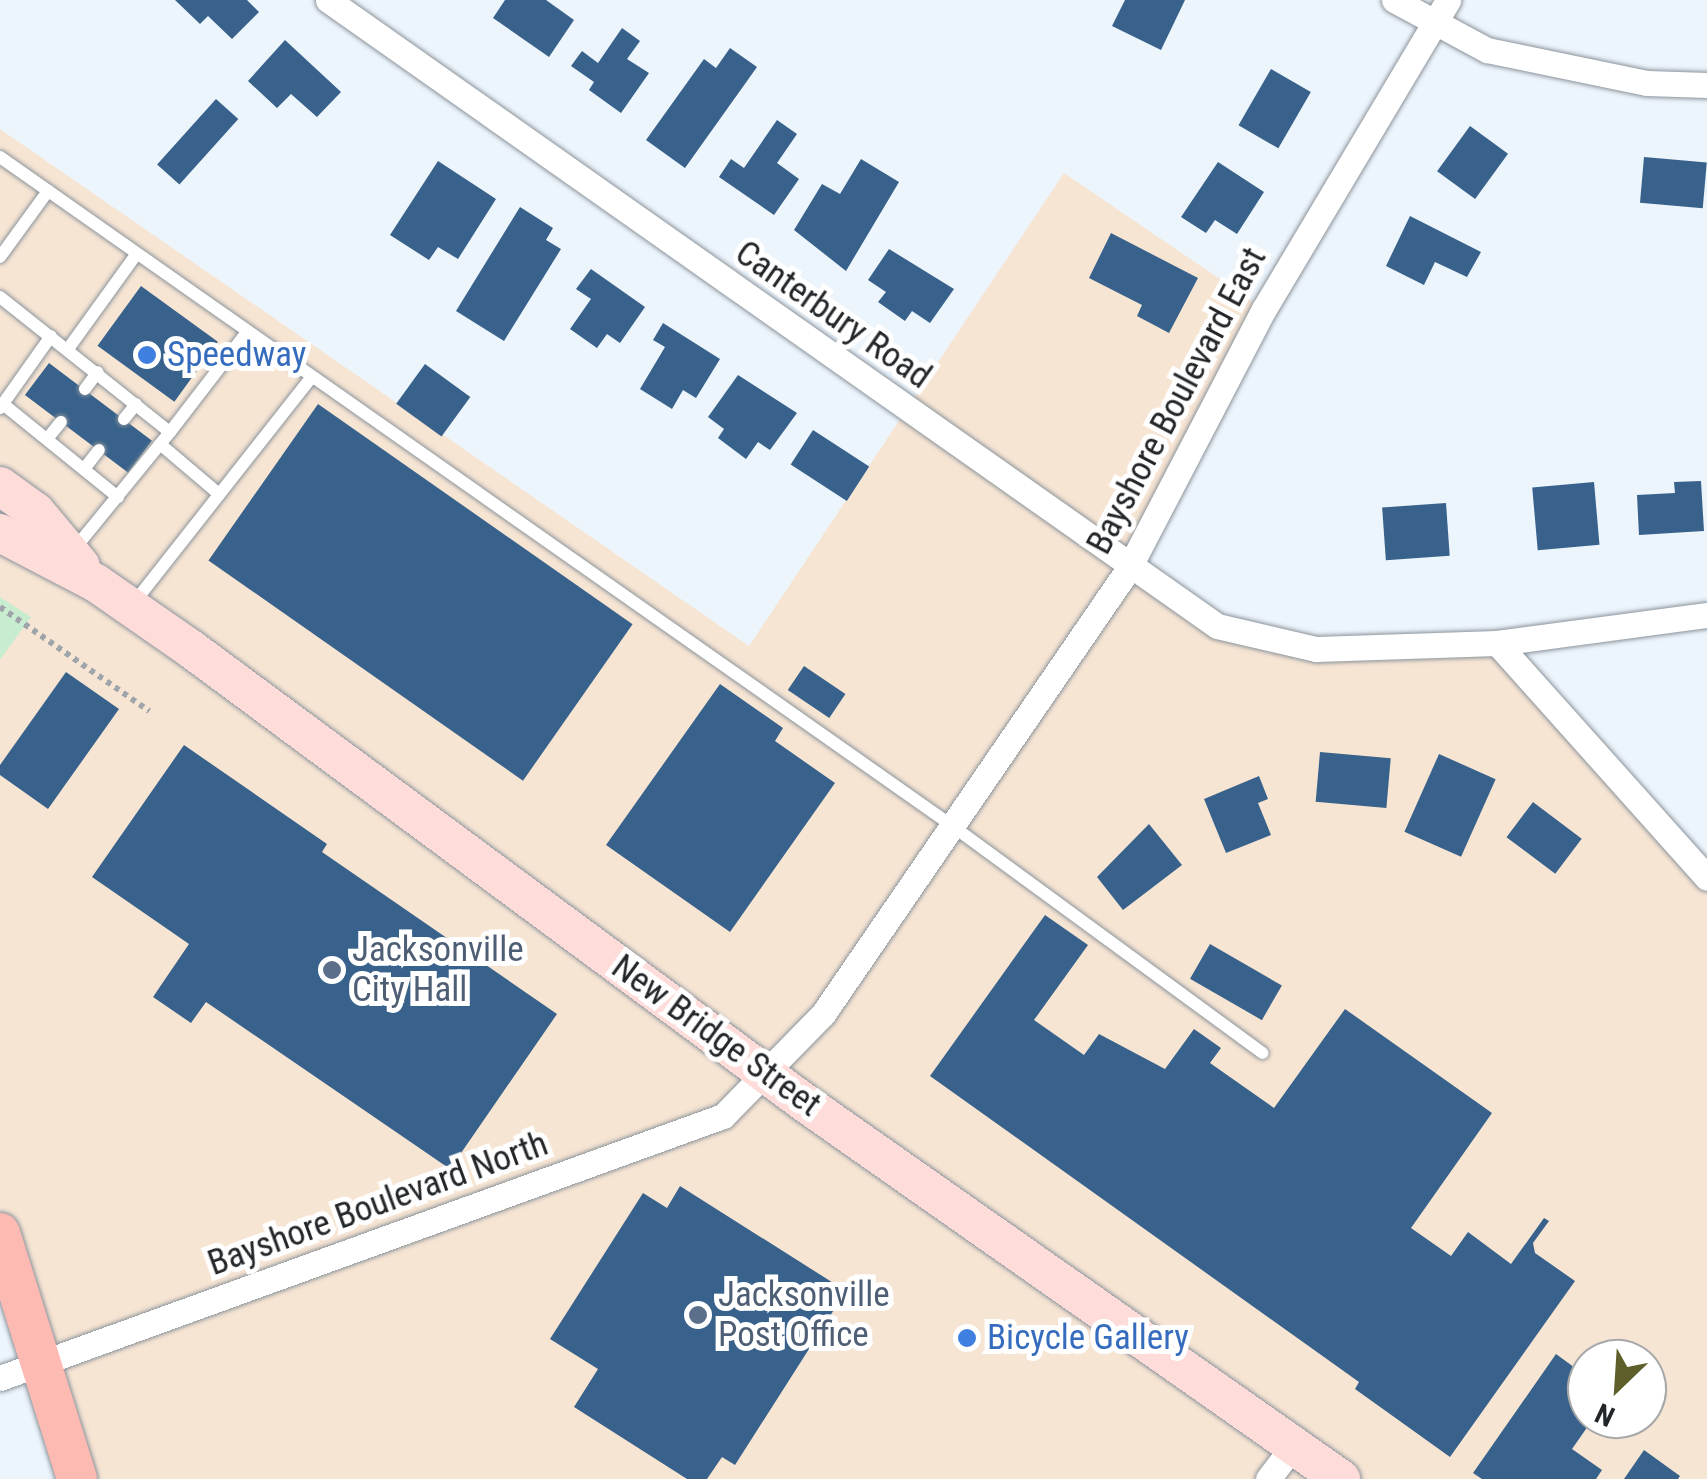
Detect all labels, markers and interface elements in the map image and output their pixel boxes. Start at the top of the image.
street label: Canterbury Road [727,232,939,398]
street label: Bayshore Boulevard East [1078,241,1276,561]
place label: Speedway [167,334,306,376]
marker: Speedway [136,344,158,366]
place label: Jacksonville City Hall [352,929,524,1011]
street label: New Bridge Street [603,946,829,1126]
marker: Jacksonville City Hall [321,959,343,981]
street label: Bayshore Boulevard North [202,1123,554,1285]
place label: Jacksonville Post Office [718,1274,890,1356]
marker: Jacksonville Post Office [687,1304,709,1326]
place label: Bicycle Gallery [987,1317,1189,1359]
marker: Bicycle Gallery [956,1327,978,1349]
north arrow [1567,1339,1667,1439]
text: N [1590,1396,1620,1433]

